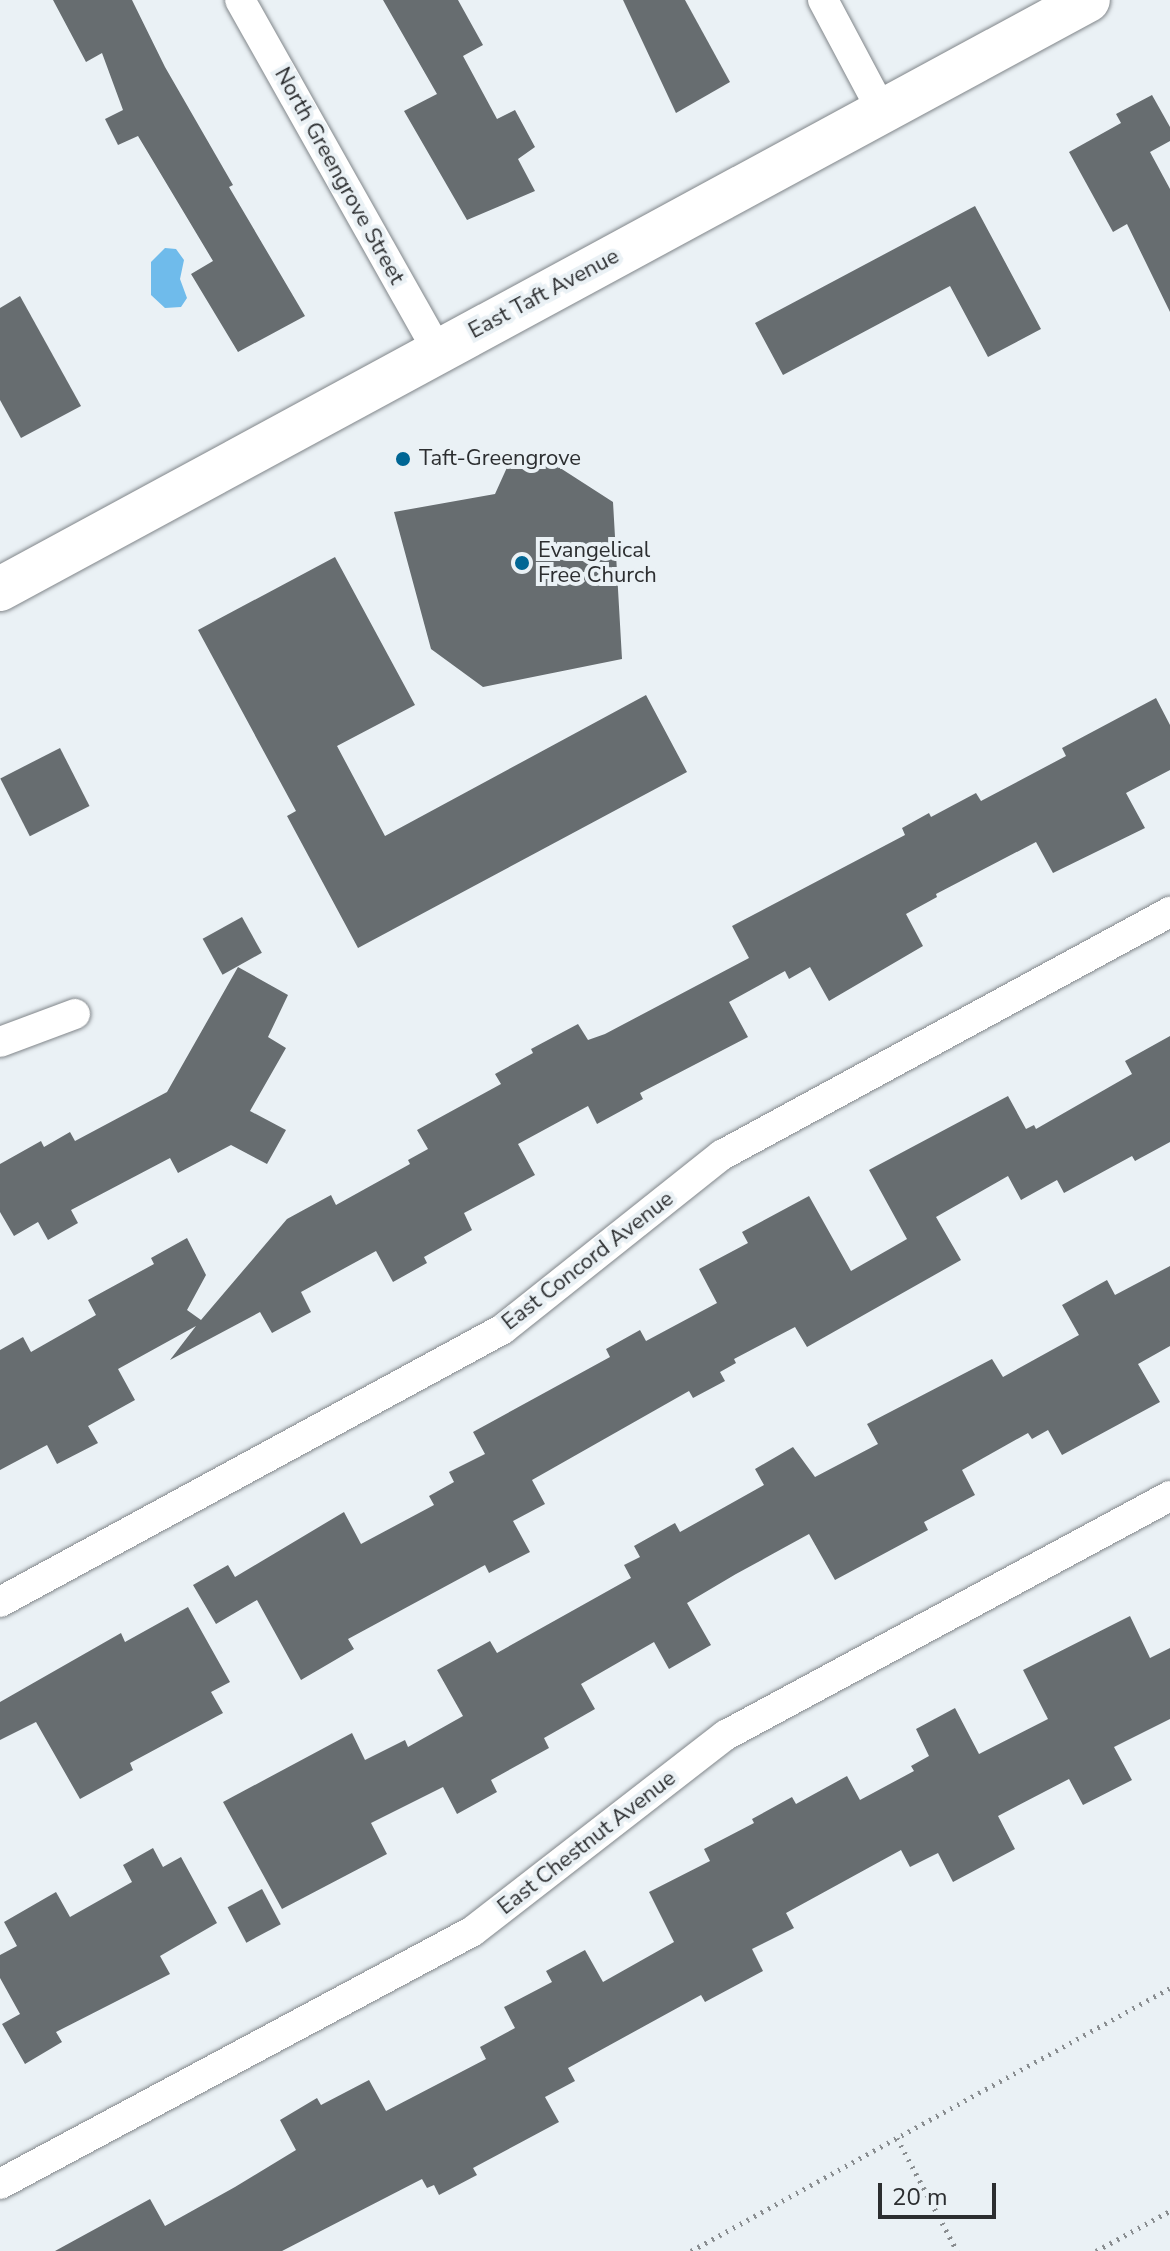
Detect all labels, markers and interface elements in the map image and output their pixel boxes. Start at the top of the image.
street label: North Greengrove Street [268,63,410,289]
street label: East Taft Avenue [464,243,624,345]
place label: Taft-Greengrove [419,446,581,472]
marker: Taft-Greengrove [394,450,412,468]
place label: Evangelical Free Church [538,537,657,588]
marker: Evangelical Free Church [513,554,531,572]
street label: East Concord Avenue [497,1186,679,1336]
street label: East Chestnut Avenue [493,1765,681,1921]
scale bar [882,2167,1000,2217]
text: 20 m [892,2181,948,2213]

